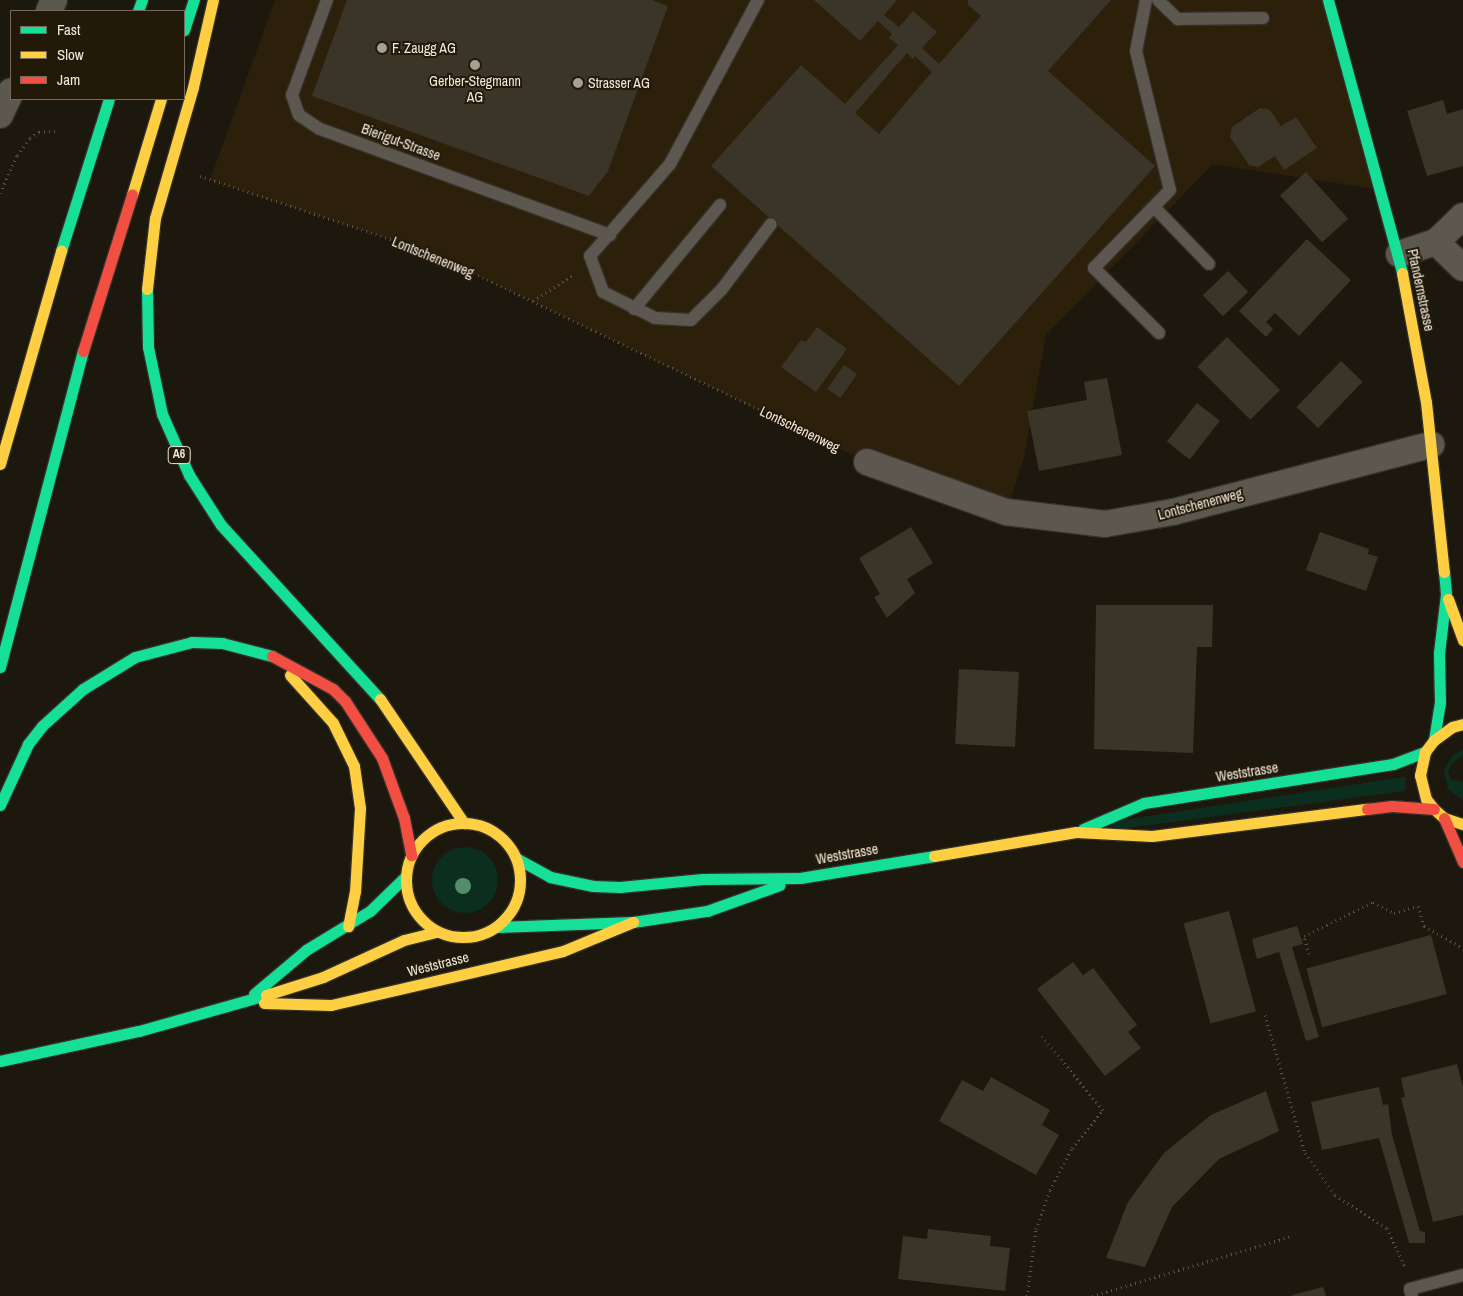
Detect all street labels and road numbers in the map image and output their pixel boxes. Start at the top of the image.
street label: Bierigut-Strasse [359,120,443,164]
street label: Lontschenenweg [390,233,476,281]
street label: Pfandernstrasse [1404,247,1438,333]
street label: Lontschenenweg [757,402,843,456]
road number: A6 [166,446,192,464]
street label: Lontschenenweg [1156,485,1244,523]
street label: Weststrasse [1215,759,1279,785]
street label: Weststrasse [815,840,879,868]
street label: Weststrasse [405,948,471,980]

